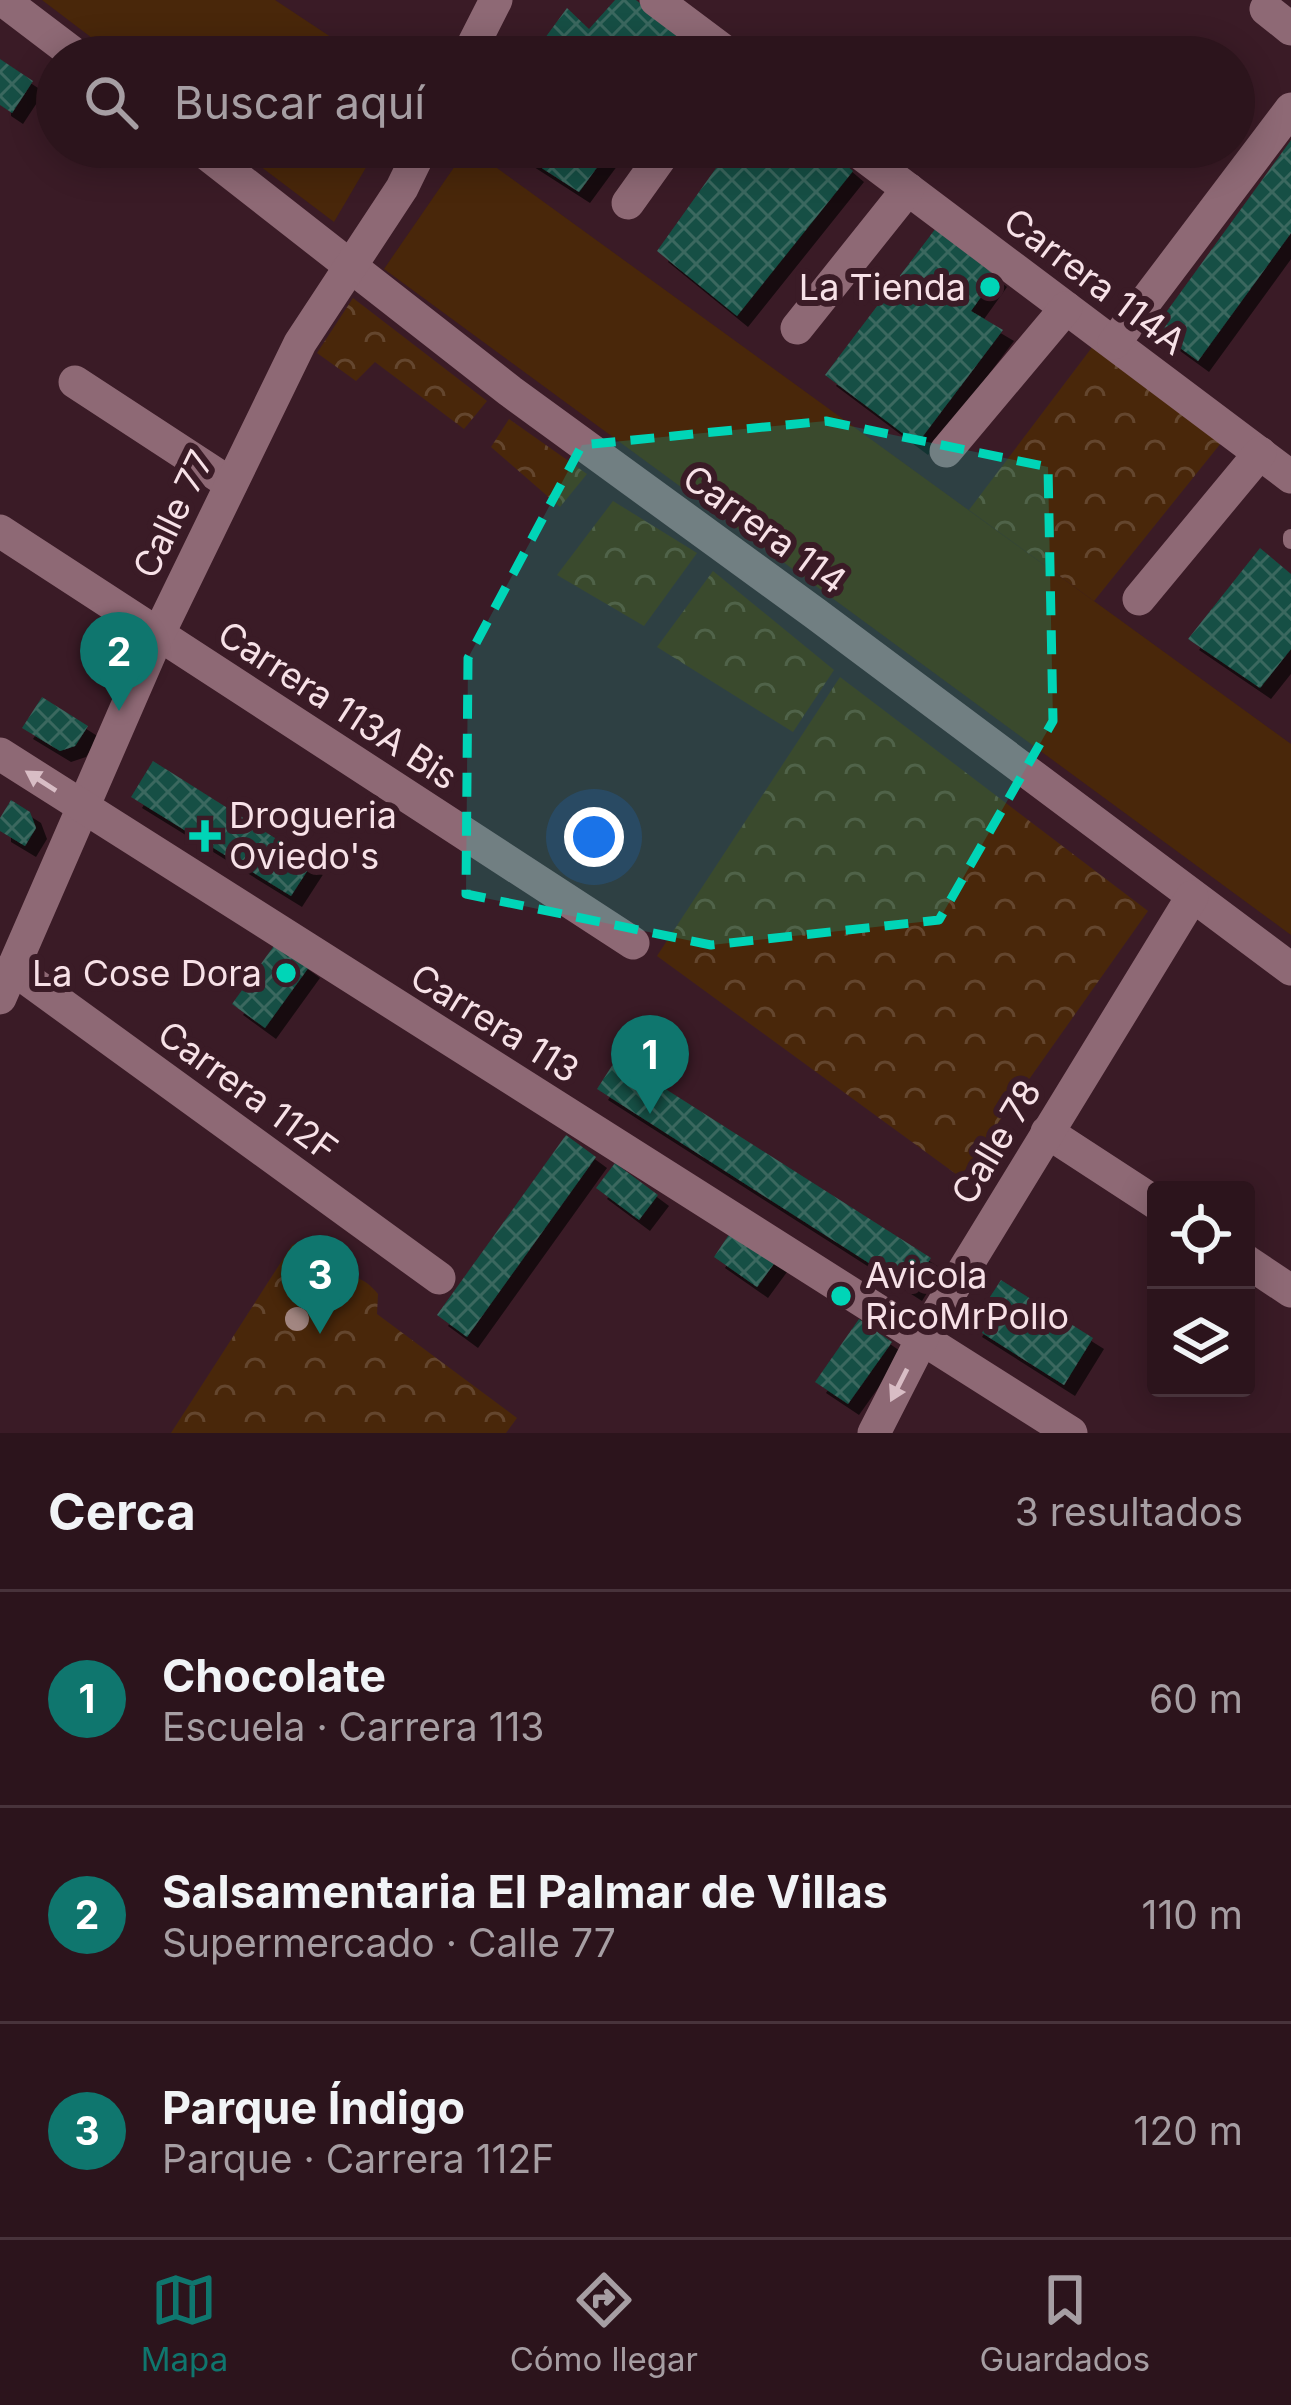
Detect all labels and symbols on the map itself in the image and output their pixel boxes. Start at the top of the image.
street label: Carrera 114A [996,198,1194,364]
place label: La Tienda [799,265,966,309]
marker: La Tienda [977,274,1003,300]
street label: Calle 77 [123,443,223,585]
street label: Carrera 114 [675,455,855,603]
street label: Carrera 113A Bis [210,611,466,799]
pin: 2 [80,612,158,711]
one-way arrow [25,771,58,793]
place label: Drogueria Oviedo's [229,793,397,878]
your location [564,807,624,867]
marker: Drogueria Oviedo's [192,823,218,849]
place label: La Cose Dora [32,951,262,995]
street label: Carrera 113 [403,954,587,1092]
marker: La Cose Dora [273,960,299,986]
street label: Carrera 112F [150,1011,346,1171]
pin: 1 [611,1015,689,1114]
street label: Calle 78 [942,1072,1050,1212]
pin: 3 [281,1235,359,1334]
place label: Avicola RicoMrPollo [865,1253,1069,1338]
marker: Avicola RicoMrPollo [828,1283,854,1309]
one-way arrow [889,1368,909,1402]

